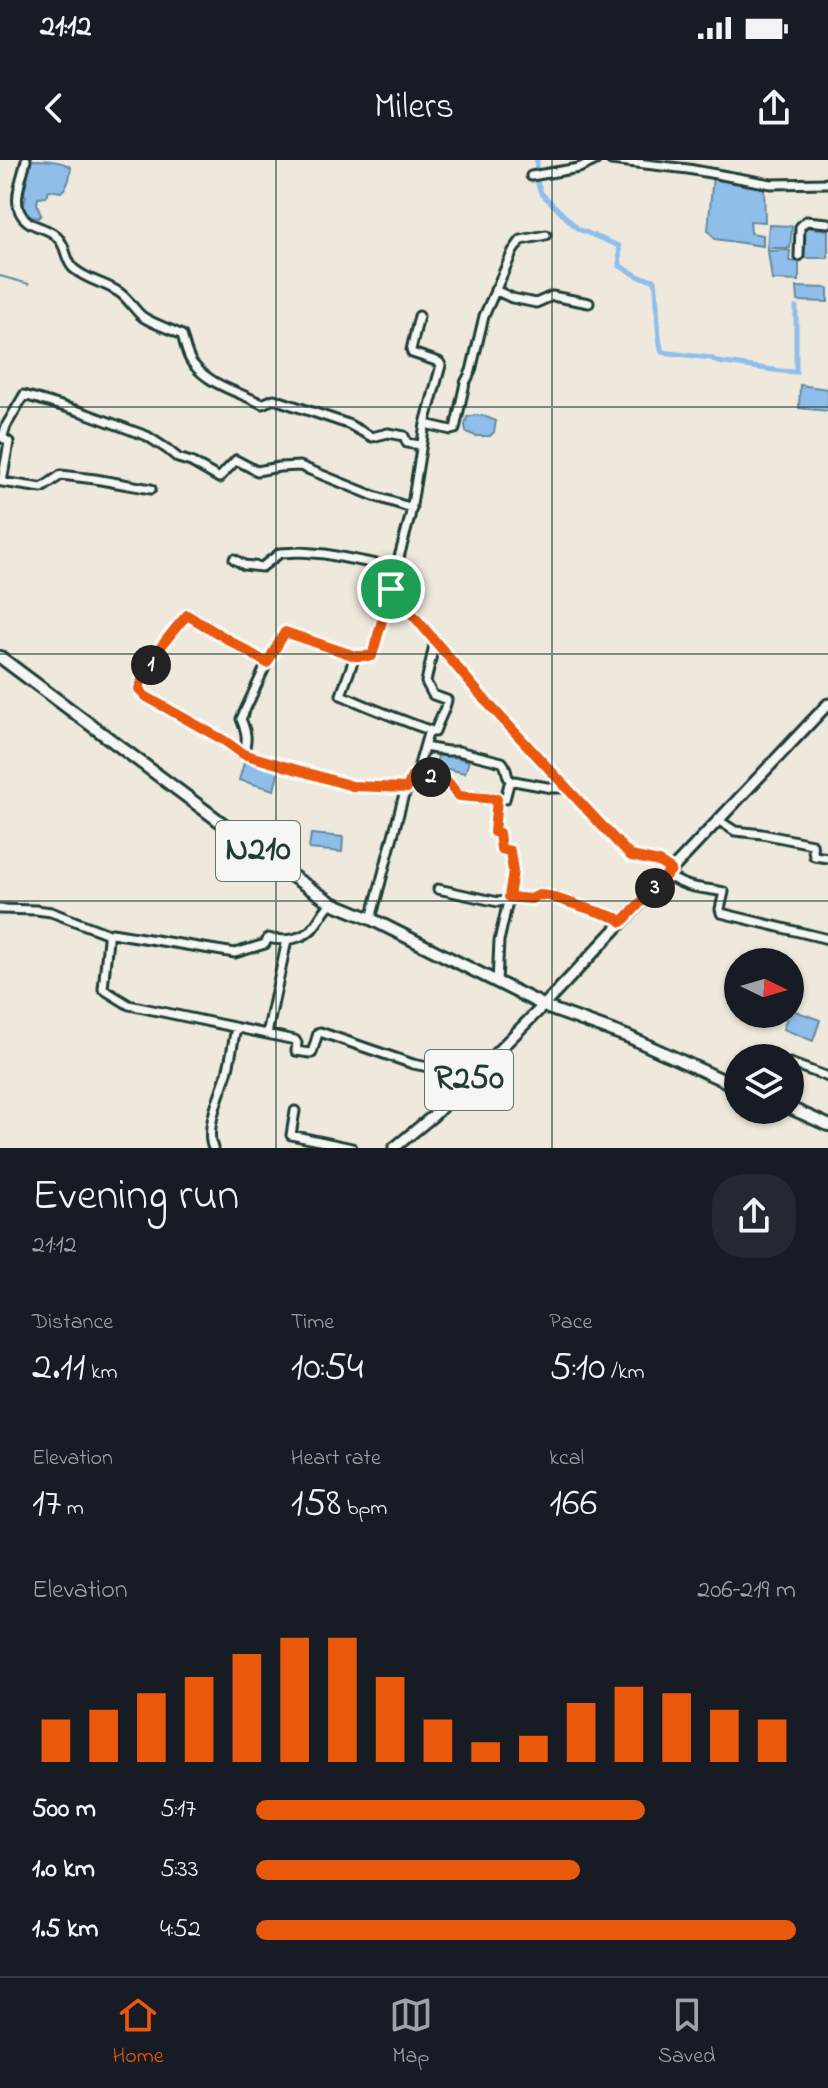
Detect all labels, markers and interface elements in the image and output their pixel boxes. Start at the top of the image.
text: 21:12 [40,6,91,50]
text: Milers [374,82,454,135]
icon: back [32,86,76,130]
icon: share [752,86,796,130]
pin [357,555,425,623]
icon: arrive [369,567,413,611]
pin: 1 [131,645,171,685]
text: 1 [148,649,155,681]
pin: 2 [411,757,451,797]
text: 2 [426,761,436,793]
road number: N210 [216,821,300,881]
pin: 3 [635,868,675,908]
text: 3 [650,872,660,904]
north arrow [724,948,804,1028]
map controls [724,948,804,1124]
button: layers [724,1044,804,1124]
road number: R250 [425,1050,513,1110]
text: Evening run [32,1165,239,1229]
button: share [712,1174,796,1258]
text: 21:12 [32,1227,77,1265]
text: Distance [32,1307,113,1339]
text: Time [291,1307,334,1339]
text: Pace [549,1307,592,1339]
text: 2.11 [32,1339,85,1398]
text: 10:54 [291,1339,363,1398]
text: 5:10 [549,1339,606,1398]
text: km [85,1357,118,1389]
text: /km [606,1357,645,1389]
text: Elevation [32,1443,113,1475]
text: Heart rate [291,1443,381,1475]
text: kcal [549,1443,584,1475]
text: 17 [32,1475,61,1534]
text: 158 [291,1475,341,1534]
text: 166 [549,1475,597,1534]
text: m [61,1493,84,1525]
text: bpm [341,1493,387,1525]
text: Elevation [32,1572,128,1610]
text: 206–219 m [697,1572,796,1610]
text: 500 m [32,1791,96,1829]
text: 5:17 [160,1791,196,1829]
text: 1.0 km [32,1851,95,1889]
text: 5:33 [160,1851,199,1889]
text: 1.5 km [32,1911,99,1949]
text: 4:52 [160,1911,201,1949]
tab: Home [113,1993,164,2073]
tab: Map [389,1993,433,2073]
tab: Saved [658,1993,715,2073]

